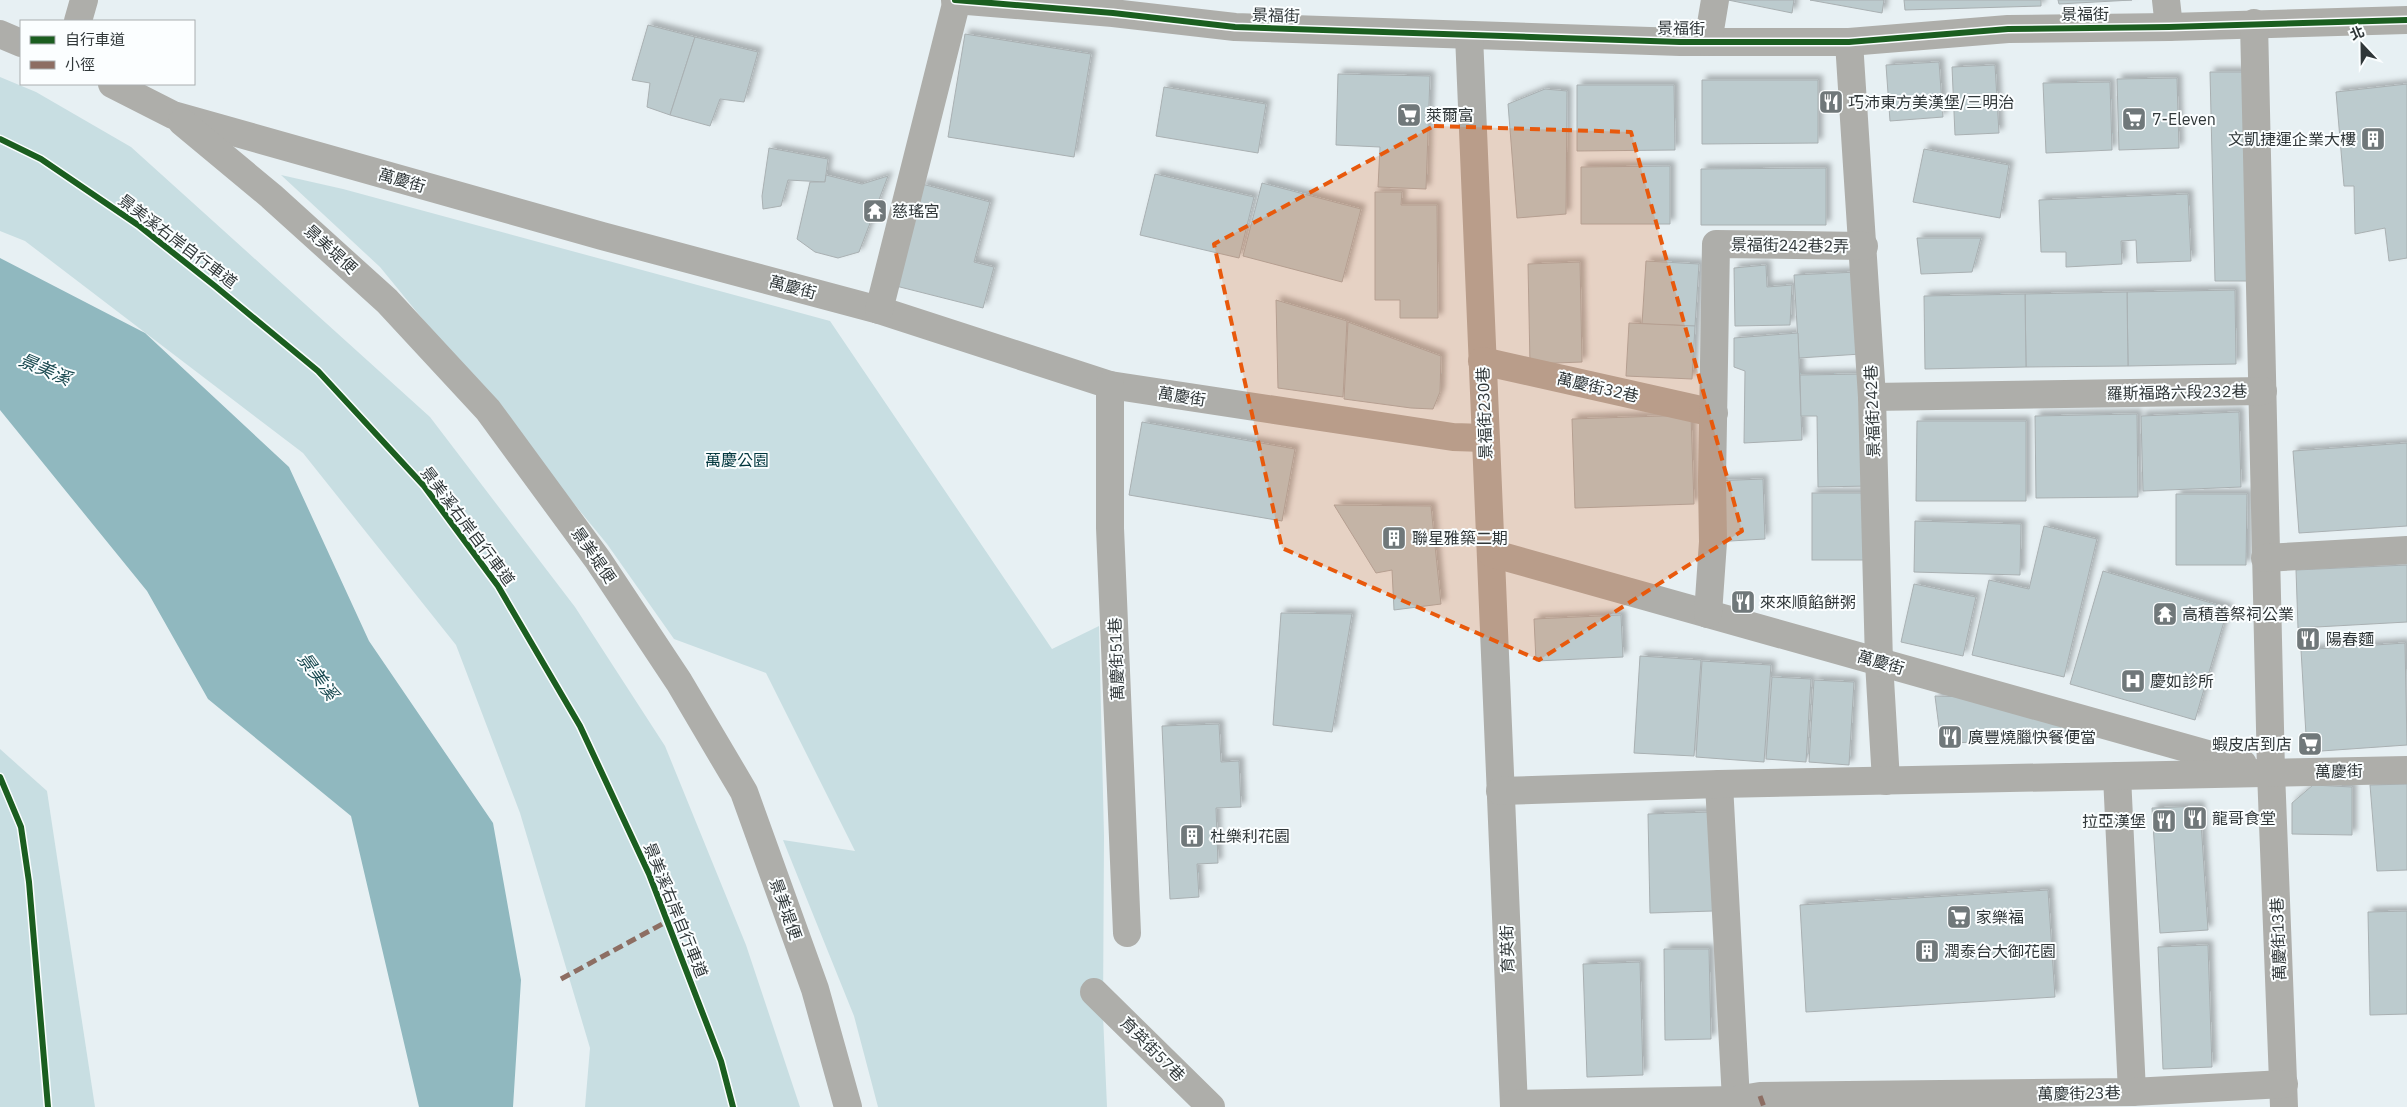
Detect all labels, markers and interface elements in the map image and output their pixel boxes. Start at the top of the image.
street label: 景福街 [1252,4,1300,26]
street label: 景福街 [2061,4,2109,24]
street label: 景福街 [1657,18,1705,38]
legend [20,20,195,85]
north arrow [2337,20,2387,70]
text: 北 [2347,22,2367,44]
text: 自行車道 [65,30,125,49]
text: 小徑 [65,55,95,74]
restaurant icon: 巧沛東方美漢堡/三明治 [1818,89,1844,115]
place label: 巧沛東方美漢堡/三明治 [1848,92,2014,112]
supermarket icon: 萊爾富 [1396,102,1422,128]
place label: 萊爾富 [1426,105,1474,125]
supermarket icon: 7-Eleven [2121,106,2147,132]
place label: 7-Eleven [2152,109,2216,129]
building icon: 文凱捷運企業大樓 [2360,126,2386,152]
place label: 文凱捷運企業大樓 [2228,129,2356,149]
street label: 萬慶街 [376,164,428,196]
street label: 景美溪右岸自行車道 [114,190,242,292]
temple icon: 慈瑤宮 [862,198,888,224]
place label: 慈瑤宮 [892,201,940,221]
street label: 景美堤便 [301,220,361,278]
street label: 景福街242巷2弄 [1731,234,1849,256]
street label: 萬慶街 [767,271,819,303]
water label: 景美溪 [16,348,77,391]
street label: 景福街242巷 [1860,364,1884,458]
street label: 景福街230巷 [1472,366,1496,460]
street label: 萬慶街32巷 [1555,368,1641,406]
street label: 羅斯福路六段232巷 [2106,381,2248,403]
street label: 萬慶街 [1157,382,1207,410]
park label: 萬慶公園 [705,450,769,470]
street label: 景美溪右岸自行車道 [417,462,519,590]
street label: 景美堤便 [567,523,621,587]
building icon: 聯星雅築二期 [1381,525,1407,551]
place label: 聯星雅築二期 [1412,528,1508,548]
restaurant icon: 來來順餡餅粥 [1730,589,1756,615]
place label: 來來順餡餅粥 [1760,592,1856,612]
temple icon: 高積善祭祠公業 [2152,601,2178,627]
place label: 高積善祭祠公業 [2182,604,2294,624]
street label: 萬慶街51巷 [1105,617,1127,701]
restaurant icon: 陽春麵 [2295,626,2321,652]
place label: 陽春麵 [2326,629,2374,649]
street label: 萬慶街 [1855,646,1907,678]
water label: 景美溪 [293,647,345,707]
hospital icon: 慶如診所 [2120,668,2146,694]
place label: 慶如診所 [2150,671,2214,691]
restaurant icon: 廣豐燒臘快餐便當 [1937,724,1963,750]
place label: 廣豐燒臘快餐便當 [1968,727,2096,747]
supermarket icon: 蝦皮店到店 [2297,731,2323,757]
place label: 蝦皮店到店 [2212,734,2292,754]
street label: 萬慶街 [2315,761,2363,781]
restaurant icon: 龍哥食堂 [2182,805,2208,831]
restaurant icon: 拉亞漢堡 [2151,808,2177,834]
place label: 龍哥食堂 [2212,808,2276,828]
place label: 拉亞漢堡 [2082,811,2146,831]
building icon: 杜樂利花園 [1179,823,1205,849]
place label: 杜樂利花園 [1210,826,1290,846]
street label: 景美溪右岸自行車道 [640,839,712,981]
street label: 景美堤便 [766,876,806,942]
street label: 萬慶街13巷 [2267,897,2289,981]
supermarket icon: 家樂福 [1946,904,1972,930]
place label: 家樂福 [1976,907,2024,927]
street label: 育英街 [1496,925,1518,973]
building icon: 潤泰台大御花園 [1914,938,1940,964]
place label: 潤泰台大御花園 [1944,941,2056,961]
street label: 育英街57巷 [1117,1013,1189,1085]
street label: 萬慶街23巷 [2037,1082,2121,1104]

